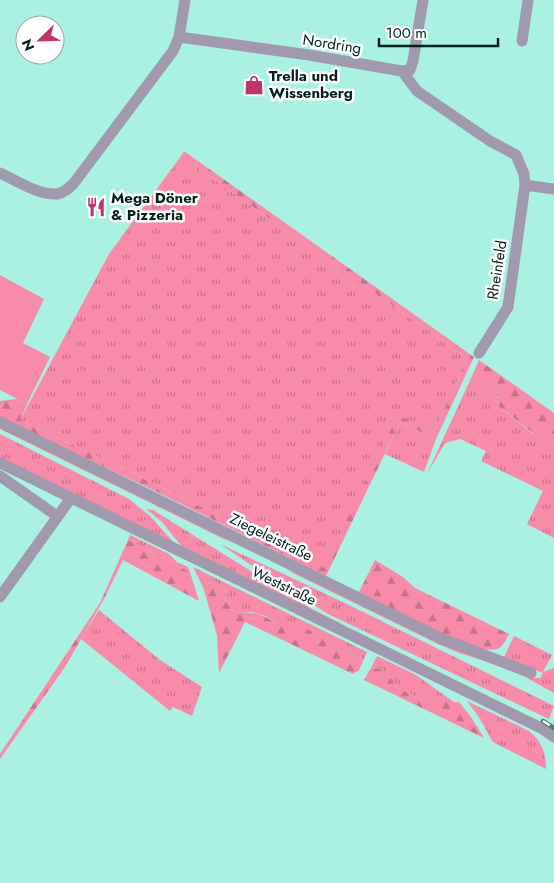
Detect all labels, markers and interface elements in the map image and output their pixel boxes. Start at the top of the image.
north arrow [15,15,65,65]
scale bar [379,15,498,47]
text: 100 m [386,22,427,44]
street label: Nordring [301,29,363,59]
text: N [17,36,39,54]
place label: Trella und Wissenberg [269,65,353,104]
shop icon: Trella und Wissenberg [243,74,265,96]
place label: Mega Döner & Pizzeria [111,187,199,226]
restaurant icon: Mega Döner & Pizzeria [85,196,107,218]
street label: Rheinfeld [481,239,513,301]
street label: Ziegeleistraße [226,508,316,567]
street label: Weststraße [248,561,320,611]

